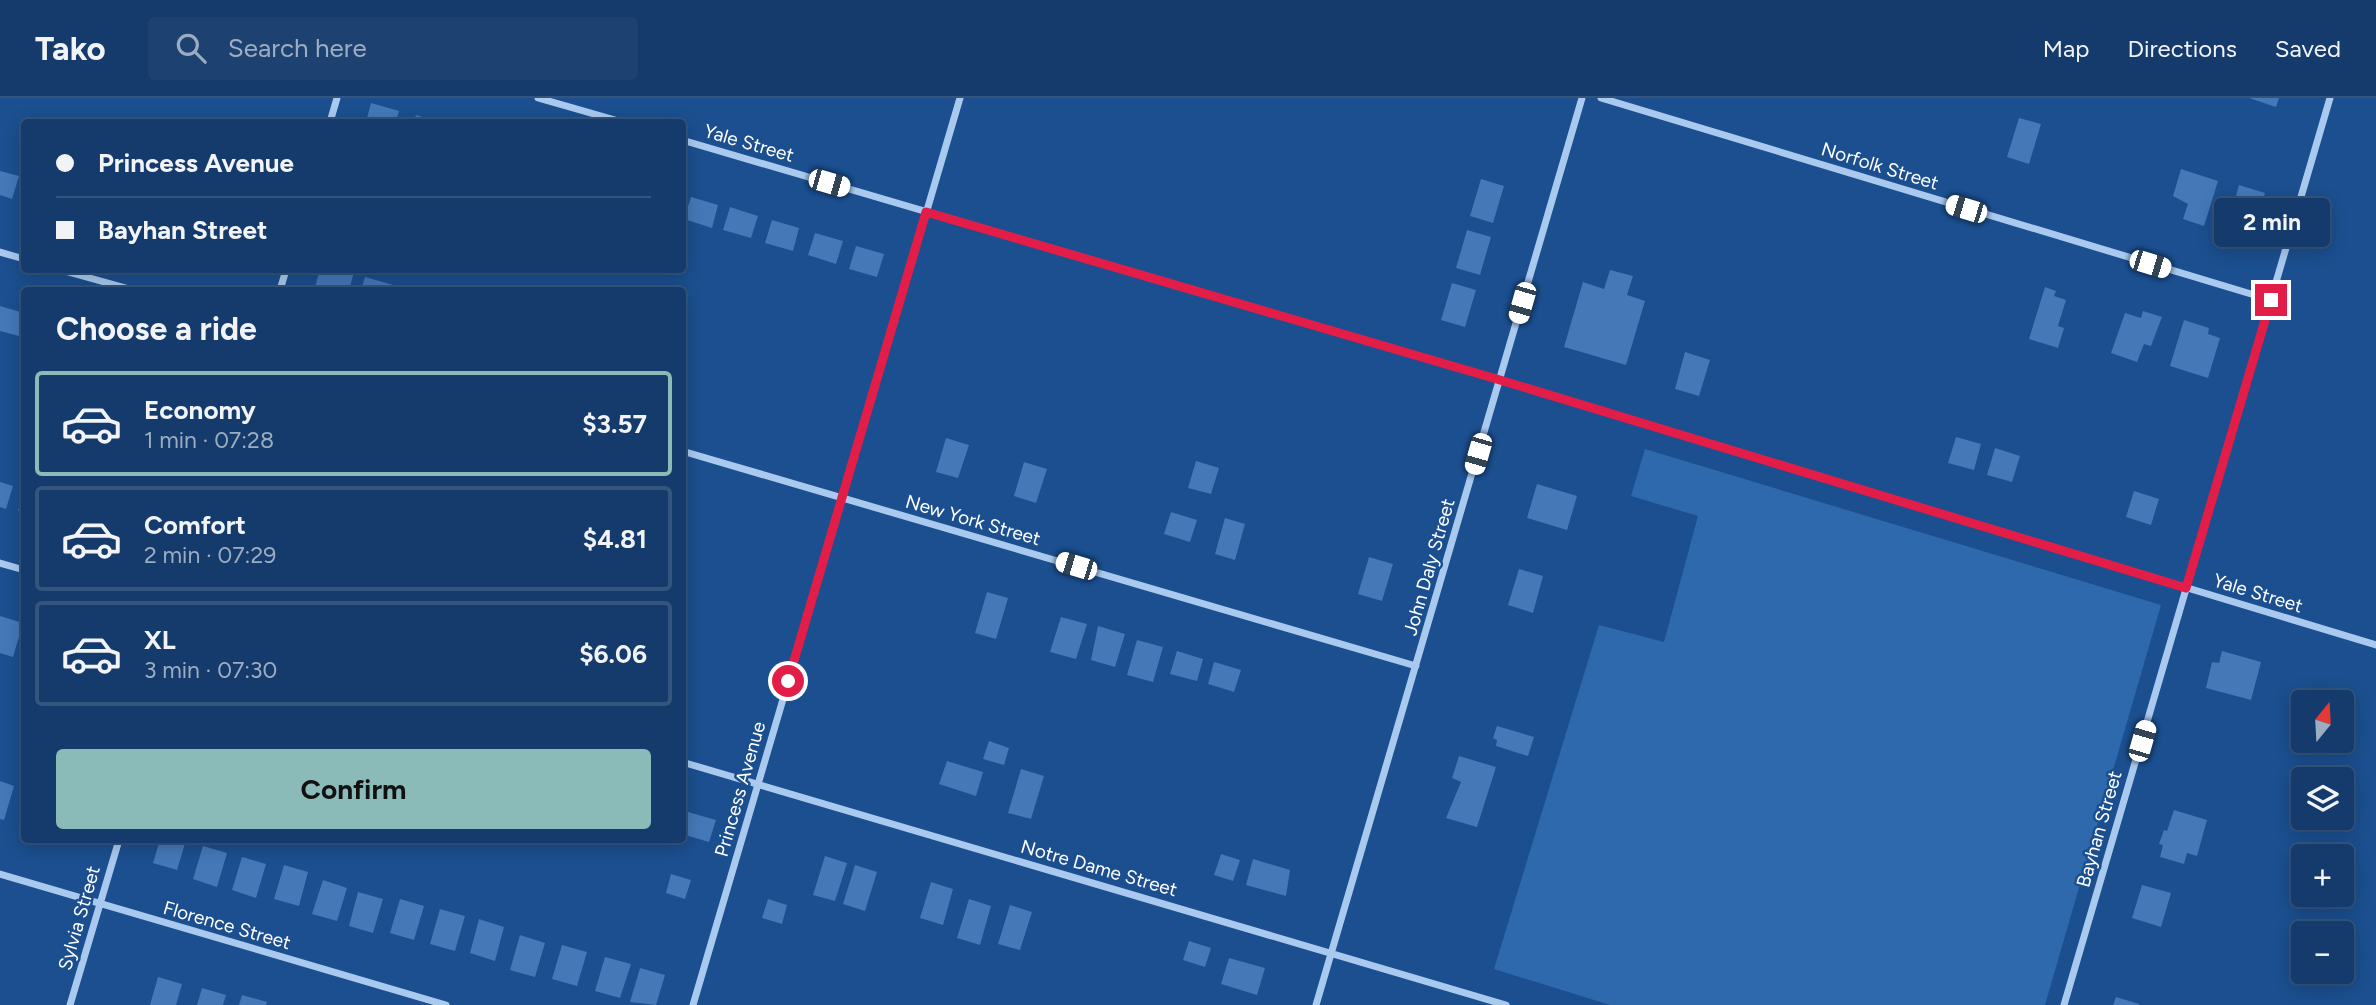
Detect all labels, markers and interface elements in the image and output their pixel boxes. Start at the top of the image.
search box [148,17,638,80]
text: Tako [35,29,106,68]
icon: search [172,29,210,67]
text: Search here [228,32,367,64]
text: Map [2043,34,2089,63]
text: Directions [2127,34,2237,63]
text: Saved [2275,34,2341,63]
street label: Yale Street [701,119,797,167]
street label: Norfolk Street [1819,137,1941,195]
text: Princess Avenue [98,147,294,179]
car [806,167,853,199]
car [1943,193,1990,225]
callout: 2 min [2213,198,2329,248]
text: 2 min [2243,208,2301,236]
text: Bayhan Street [98,214,267,246]
car [2127,248,2174,280]
car [1507,280,1538,326]
route end [2255,284,2287,316]
text: Choose a ride [56,310,257,348]
icon: car [60,392,123,455]
text: Economy [144,394,256,426]
text: $3.57 [582,408,647,440]
text: 1 min · 07:28 [144,426,274,454]
car [1463,431,1494,477]
street label: New York Street [903,490,1043,550]
street label: John Daly Street [1398,496,1460,638]
icon: car [60,507,123,570]
text: Comfort [144,509,246,541]
text: $4.81 [583,523,647,555]
text: 2 min · 07:29 [144,541,276,569]
car [1053,550,1100,582]
street label: Yale Street [2210,568,2306,618]
icon: car [60,622,123,685]
text: XL [144,624,176,656]
text: $6.06 [579,638,647,670]
text: 3 min · 07:30 [144,656,277,684]
route start [772,665,804,697]
north arrow [2291,690,2354,752]
map controls [2291,690,2354,984]
car [2127,718,2158,764]
street label: Princess Avenue [710,719,770,859]
button: Confirm [56,749,651,829]
button: layers [2291,767,2354,830]
street label: Bayhan Street [2071,768,2127,890]
street label: Notre Dame Street [1018,835,1180,901]
button: + [2291,844,2354,907]
street label: Sylvia Street [53,863,105,973]
street label: Florence Street [161,896,293,954]
button: − [2291,921,2354,984]

